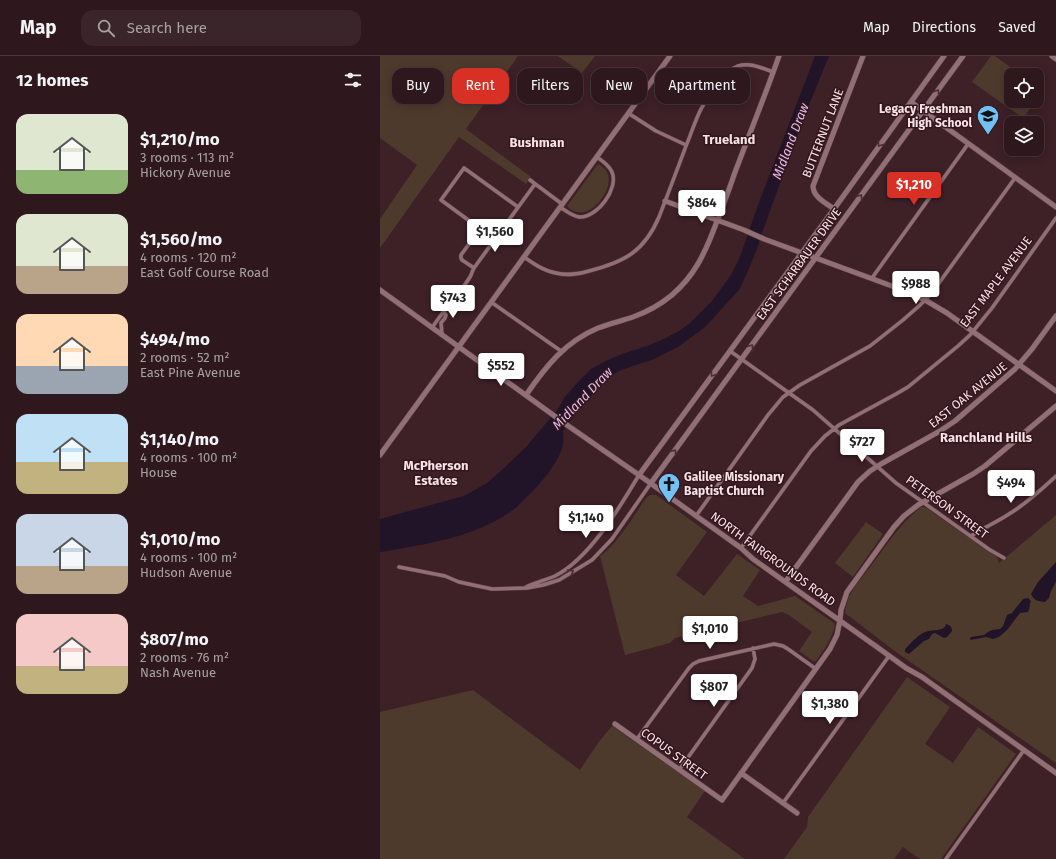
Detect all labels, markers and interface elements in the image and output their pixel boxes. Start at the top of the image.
search box [81,10,361,46]
text: Map [20,16,57,39]
icon: search [95,17,117,39]
text: Search here [127,19,207,37]
text: Map [863,19,890,36]
text: Directions [912,19,976,36]
text: Saved [998,19,1036,36]
chip: Buy [392,68,444,104]
chip: Rent [452,68,509,104]
chip: Filters [517,68,583,104]
chip: New [591,68,647,104]
chip: Apartment [655,68,750,104]
map controls [1004,68,1044,156]
button: locate [1004,68,1044,108]
icon: filters [342,69,364,91]
text: 12 homes [16,70,88,91]
street label: BUTTERNUT LANE [800,86,846,180]
one-way arrow [932,89,940,96]
water label: Midland Draw [769,100,812,181]
place label: Legacy Freshman High School [879,102,972,130]
school or university icon: Legacy Freshman High School [975,103,1001,136]
button: layers [1004,116,1044,156]
text: $1,210/mo [140,129,220,150]
icon: home [48,130,96,178]
district label: Trueland [703,132,755,147]
district label: Bushman [510,135,564,150]
one-way arrow [878,140,885,147]
text: 3 rooms · 113 m² [140,150,234,165]
text: Hickory Avenue [140,165,231,180]
pin: $1,210 [881,172,947,206]
text: $1,210 [896,177,932,192]
pin: $864 [678,190,726,224]
one-way arrow [856,194,863,201]
text: $864 [687,195,717,210]
street label: EAST SCHARBAUER DRIVE [754,205,844,323]
pin: $1,560 [462,219,528,253]
text: $1,560 [476,224,514,239]
text: $1,560/mo [140,229,222,250]
icon: home [48,230,96,278]
street label: EAST MAPLE AVENUE [957,234,1035,330]
text: 4 rooms · 120 m² [140,250,236,265]
text: East Golf Course Road [140,265,269,280]
pin: $988 [892,271,940,305]
text: $988 [901,276,931,291]
pin: $743 [429,285,477,319]
text: $743 [440,290,466,305]
text: $494/mo [140,329,210,350]
icon: home [48,330,96,378]
one-way arrow [746,344,753,351]
text: 2 rooms · 52 m² [140,350,229,365]
pin: $552 [477,353,525,387]
text: $552 [487,358,515,373]
street label: EAST OAK AVENUE [926,359,1010,431]
water label: Midland Draw [549,364,616,432]
text: East Pine Avenue [140,365,240,380]
one-way arrow [710,370,718,377]
text: $1,140/mo [140,429,219,450]
pin: $727 [838,429,886,463]
icon: home [48,430,96,478]
district label: Ranchland Hills [940,430,1033,445]
text: $727 [849,434,875,449]
one-way arrow [669,449,676,456]
text: 4 rooms · 100 m² [140,450,237,465]
district label: McPherson Estates [403,458,469,488]
text: House [140,465,177,480]
place label: Galilee Missionary Baptist Church [684,470,785,498]
pin: $494 [987,470,1035,504]
church icon: Galilee Missionary Baptist Church [656,471,682,504]
street label: PETERSON STREET [903,472,991,542]
text: $494 [997,475,1025,490]
pin: $1,140 [553,505,619,539]
street label: NORTH FAIRGROUNDS ROAD [708,509,838,609]
text: $1,140 [568,510,604,525]
text: $1,010/mo [140,529,220,550]
icon: home [48,530,96,578]
text: 4 rooms · 100 m² [140,550,237,565]
text: Hudson Avenue [140,565,232,580]
one-way arrow [567,570,574,577]
pin: $1,010 [677,616,743,650]
text: $1,010 [692,621,728,636]
text: $807/mo [140,629,209,650]
icon: home [48,630,96,678]
text: 2 rooms · 76 m² [140,650,229,665]
text: Nash Avenue [140,665,216,680]
pin: $807 [690,674,738,708]
text: $807 [700,679,728,694]
pin: $1,380 [797,691,863,725]
text: $1,380 [811,696,849,711]
street label: COPUS STREET [638,725,710,783]

